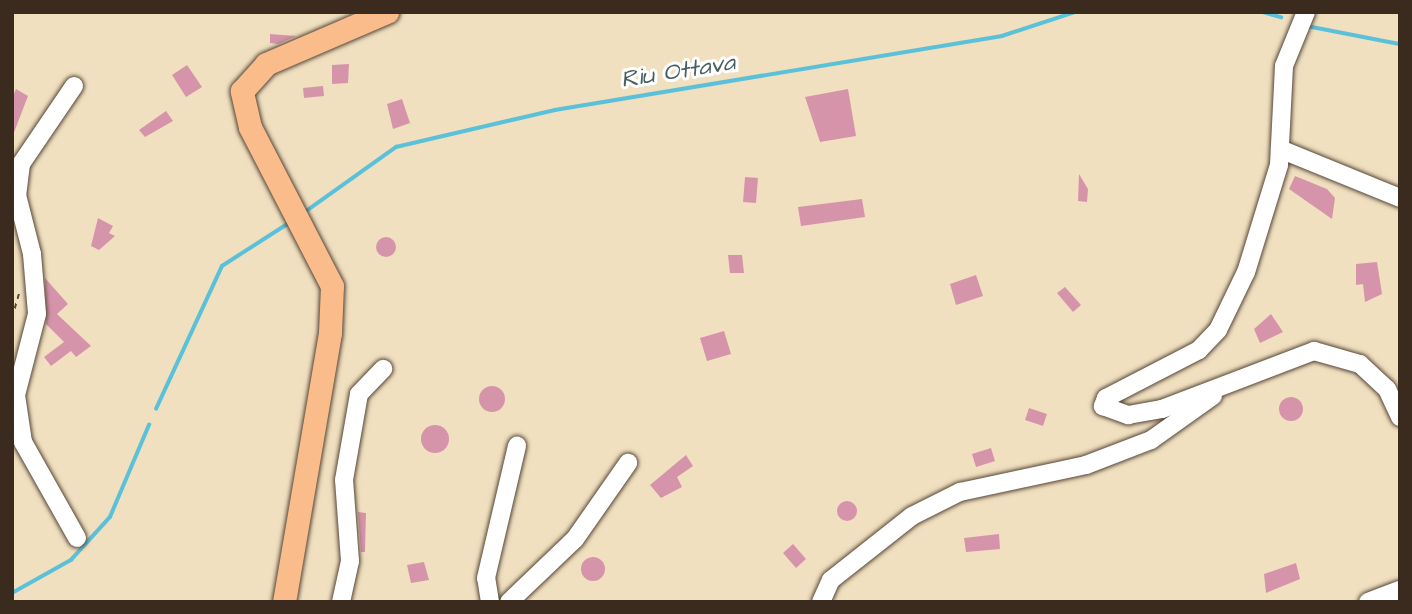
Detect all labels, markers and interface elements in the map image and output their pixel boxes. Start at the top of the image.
water label: Riu Ottava [619,49,737,95]

